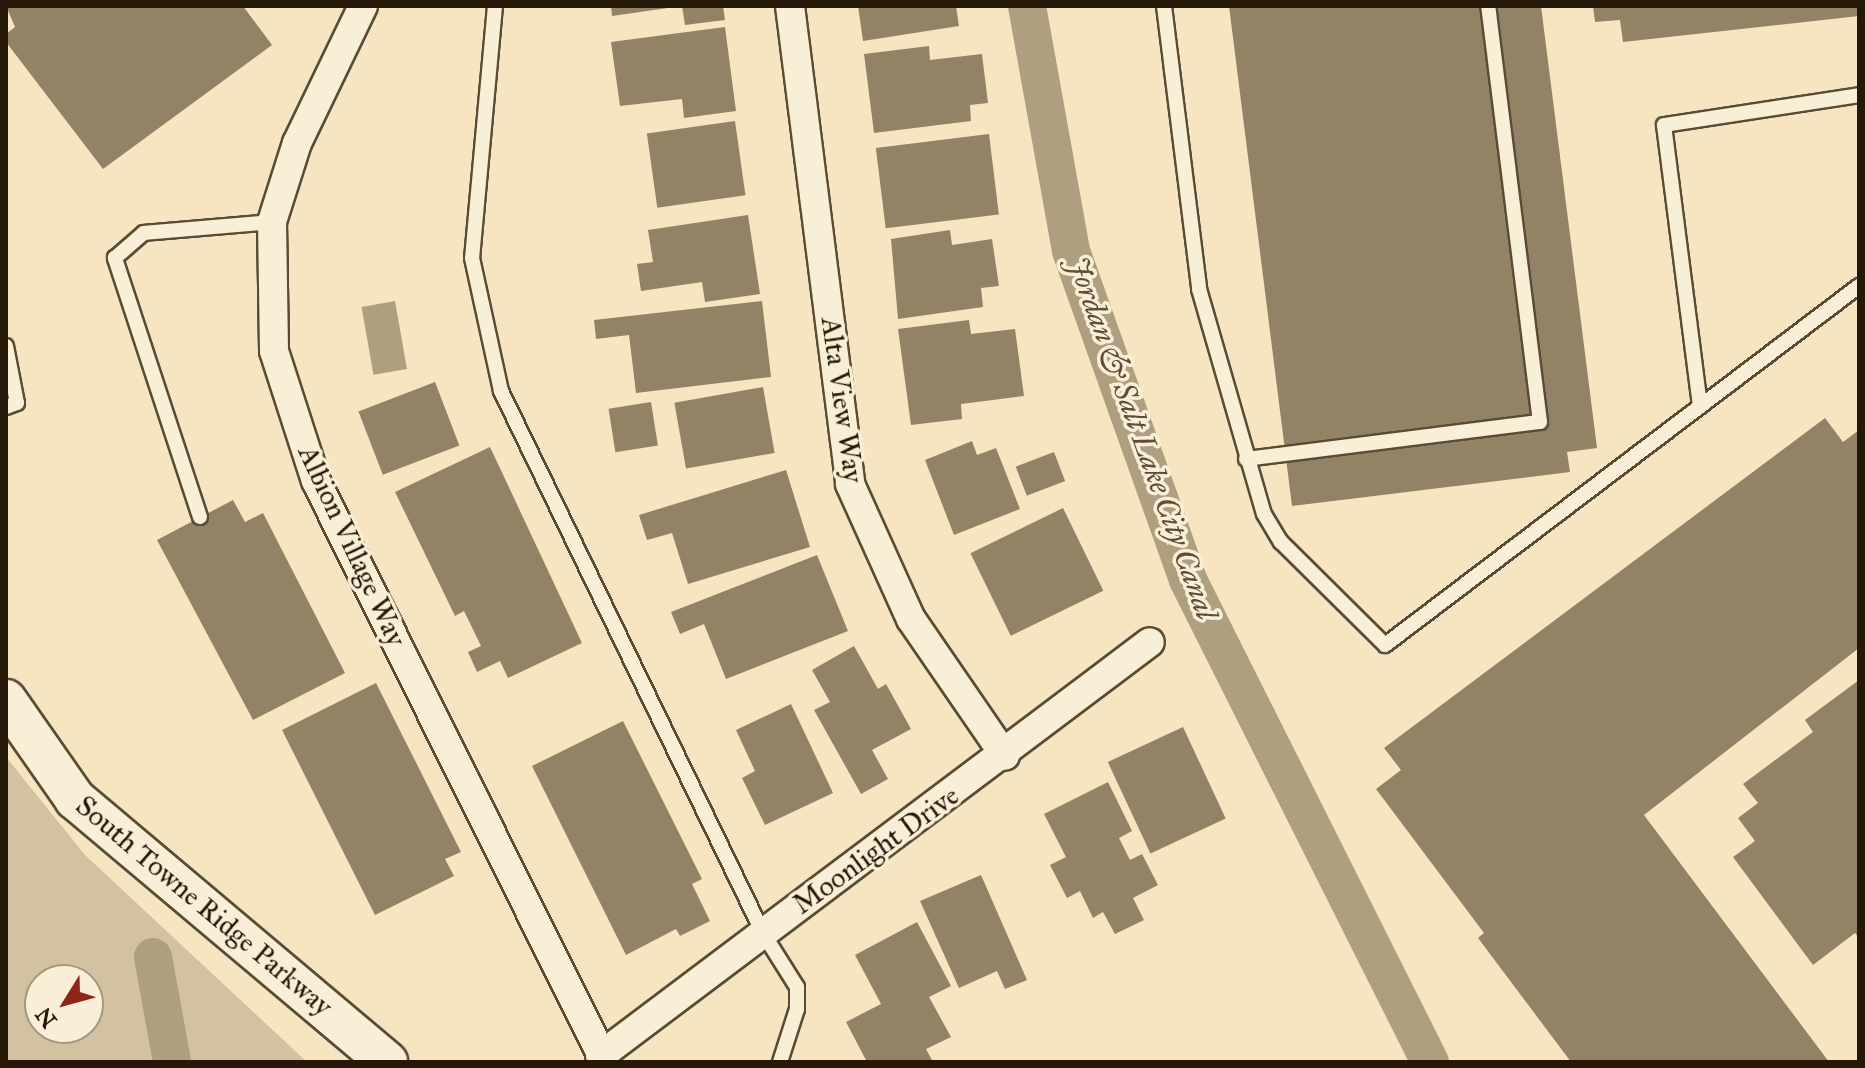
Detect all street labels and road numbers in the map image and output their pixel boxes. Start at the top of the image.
street label: Alta View Way [814,315,870,485]
street label: Albion Village Way [291,440,413,652]
street label: Moonlight Drive [787,779,965,921]
street label: South Towne Ridge Parkway [69,789,339,1023]

